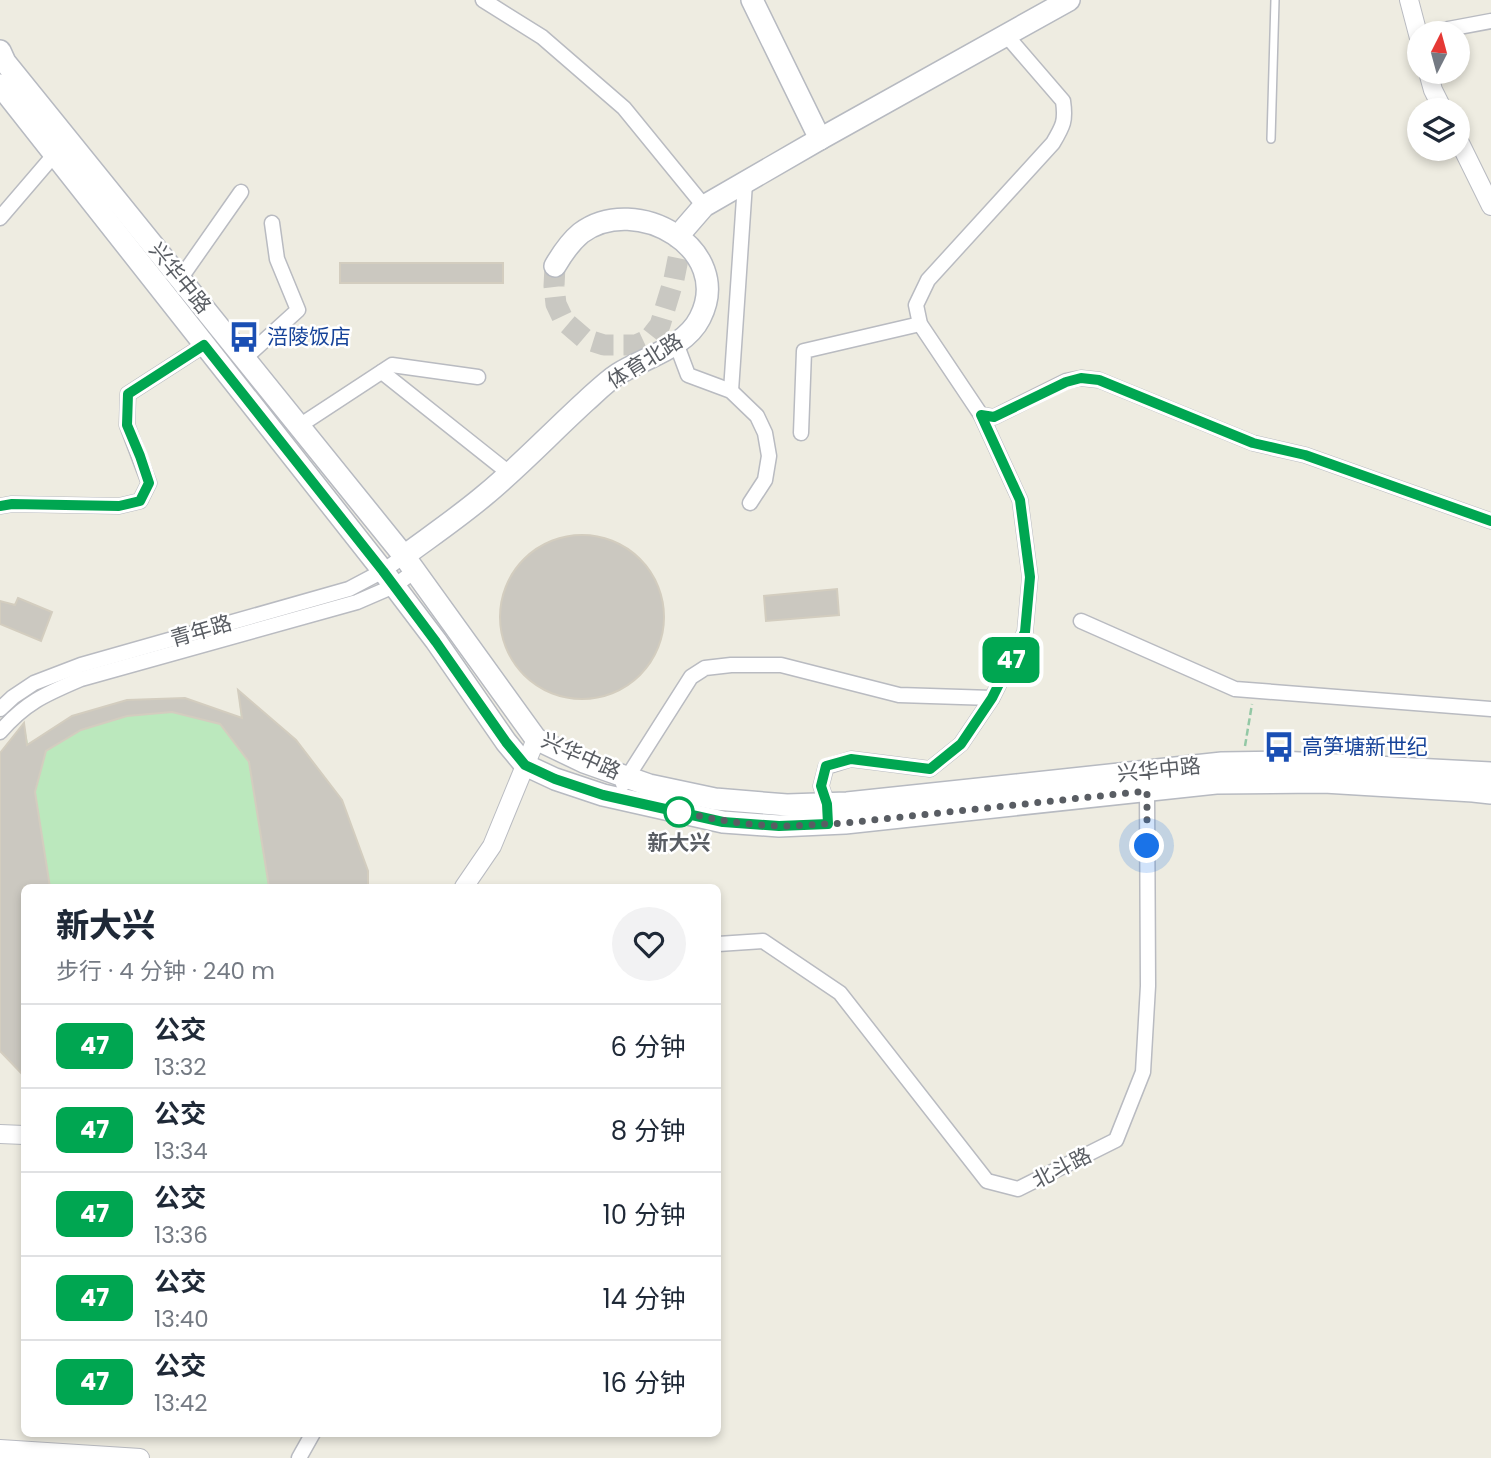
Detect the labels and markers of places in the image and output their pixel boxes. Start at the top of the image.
bus stop icon: 涪陵饭店 [227,320,261,354]
place label: 涪陵饭店 [267,322,351,351]
bus stop icon: 高笋塘新世纪 [1262,730,1296,764]
place label: 高笋塘新世纪 [1302,732,1428,761]
marker: 新大兴 [664,797,694,827]
place label: 新大兴 [648,828,711,857]

